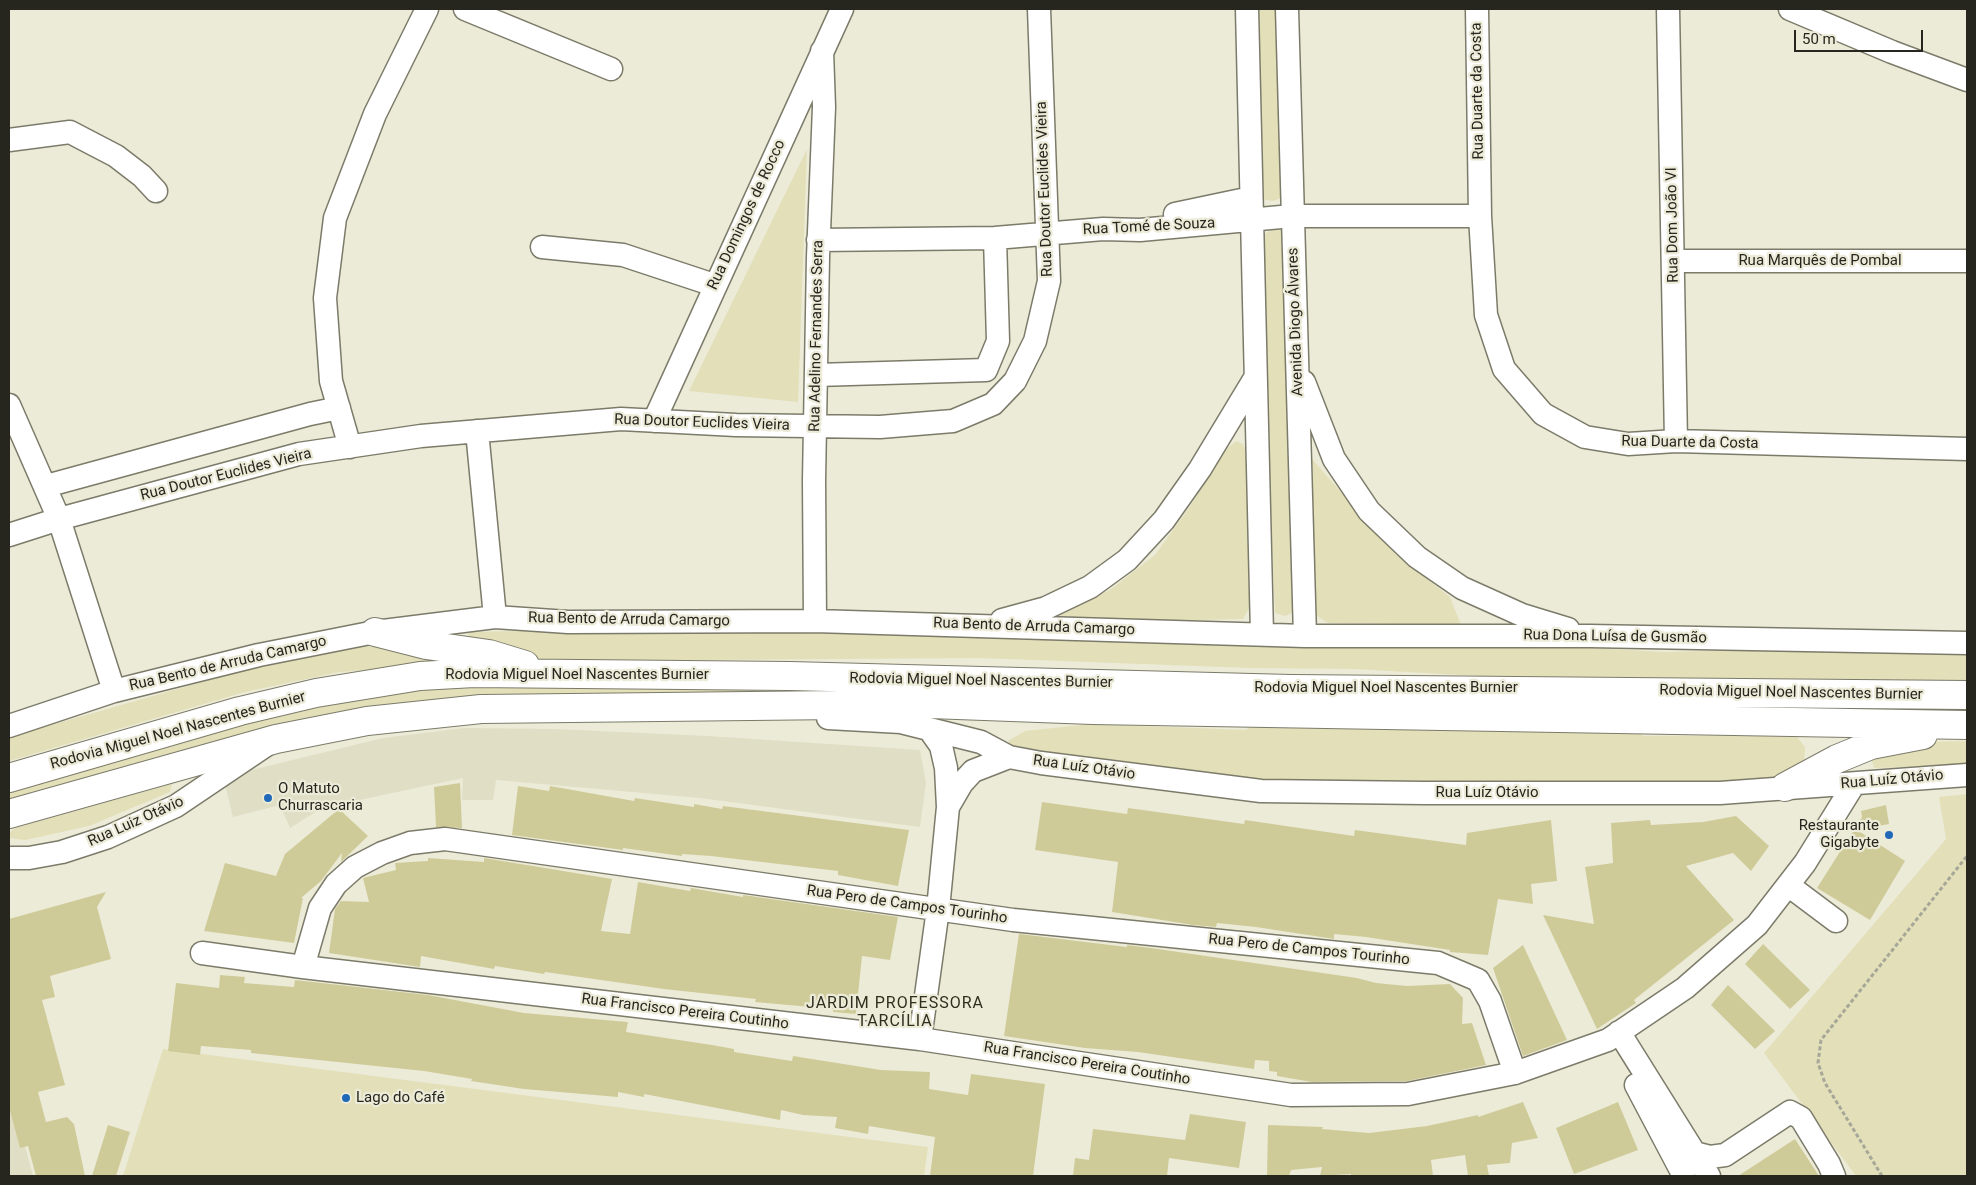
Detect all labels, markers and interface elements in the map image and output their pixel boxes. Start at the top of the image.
scale bar [1796,20,1925,52]
street label: Rua Duarte da Costa [1468,22,1488,160]
text: 50 m [1802,30,1836,48]
street label: Rua Doutor Euclides Vieira [1033,101,1057,277]
street label: Rua Domingos de Rocco [704,137,790,293]
street label: Rua Dom João VI [1663,167,1683,283]
street label: Rua Tomé de Souza [1082,215,1216,239]
street label: Rua Adelino Fernandes Serra [806,240,828,432]
street label: Avenida Diogo Álvares [1284,247,1308,397]
street label: Rua Marquês de Pombal [1738,252,1902,270]
street label: Rua Doutor Euclides Vieira [614,411,790,435]
street label: Rua Duarte da Costa [1621,433,1759,453]
street label: Rua Doutor Euclides Vieira [139,445,313,505]
street label: Rua Bento de Arruda Camargo [528,609,730,631]
street label: Rua Bento de Arruda Camargo [933,614,1135,640]
street label: Rua Dona Luísa de Gusmão [1523,626,1707,648]
street label: Rua Bento de Arruda Camargo [128,633,328,695]
street label: Rodovia Miguel Noel Nascentes Burnier [445,666,709,684]
street label: Rodovia Miguel Noel Nascentes Burnier [849,670,1113,692]
street label: Rodovia Miguel Noel Nascentes Burnier [1254,679,1518,697]
street label: Rodovia Miguel Noel Nascentes Burnier [1659,682,1923,704]
street label: Rodovia Miguel Noel Nascentes Burnier [48,688,308,774]
street label: Rua Luíz Otávio [1032,752,1136,784]
street label: Rua Luíz Otávio [1840,767,1944,793]
place label: O Matuto Churrascaria [278,780,363,815]
street label: Rua Luíz Otávio [1435,784,1539,802]
marker: O Matuto Churrascaria [262,792,274,804]
street label: Rua Luiz Otávio [85,793,187,851]
place label: Restaurante Gigabyte [1799,817,1879,852]
marker: Restaurante Gigabyte [1883,829,1895,841]
street label: Rua Pero de Campos Tourinho [806,882,1008,928]
street label: Rua Pero de Campos Tourinho [1207,930,1411,970]
street label: Rua Francisco Pereira Coutinho [580,990,790,1034]
district label: JARDIM PROFESSORA TARCÍLIA [804,994,986,1032]
street label: Rua Francisco Pereira Coutinho [982,1039,1192,1089]
place label: Lago do Café [356,1089,445,1107]
marker: Lago do Café [340,1092,352,1104]

